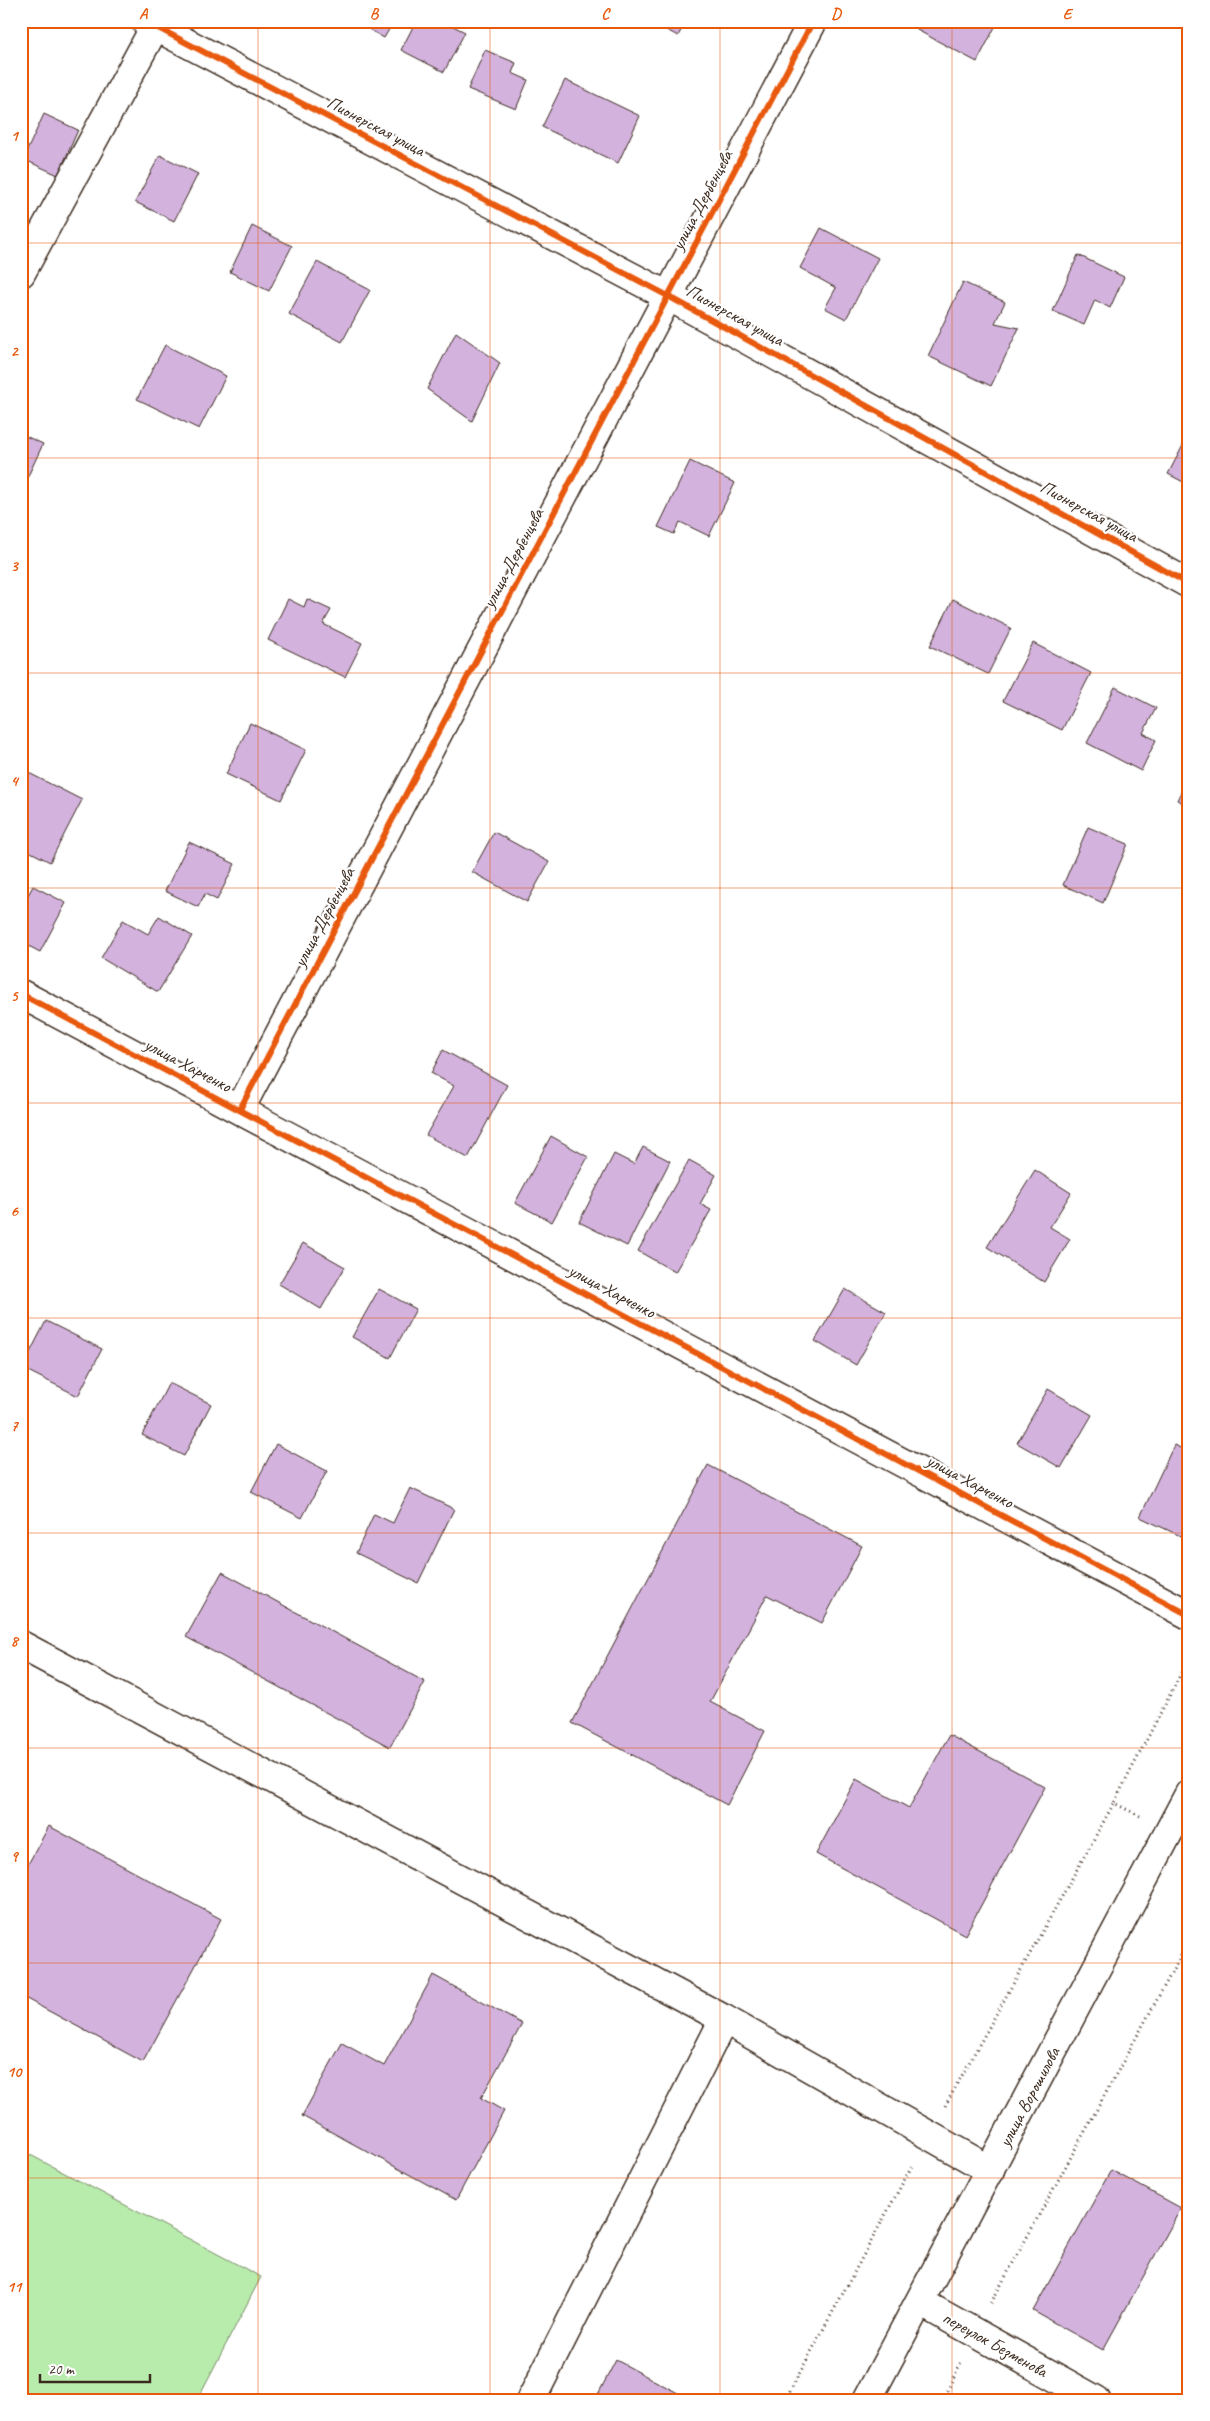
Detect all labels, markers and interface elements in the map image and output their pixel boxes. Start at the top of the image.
text: A [139,4,149,24]
text: B [370,4,380,24]
text: C [601,4,611,24]
text: D [831,4,842,24]
text: E [1063,4,1074,24]
street label: Пионерская улица [323,91,430,162]
text: 1 [10,126,19,146]
street label: улица Дербенцева [666,145,738,254]
street label: Пионерская улица [683,279,789,352]
text: 2 [10,341,19,361]
street label: Пионерская улица [1037,475,1143,548]
street label: улица Дербенцева [477,503,549,612]
text: 3 [10,556,19,576]
text: 4 [10,771,19,791]
street label: улица Дербенцева [288,862,360,971]
text: 5 [11,986,20,1006]
street label: улица Харченко [140,1033,237,1098]
text: 6 [10,1201,19,1221]
street label: улица Харченко [564,1259,661,1324]
text: 7 [10,1416,19,1436]
street label: улица Харченко [922,1449,1019,1514]
text: 8 [10,1631,19,1651]
text: 9 [10,1846,19,1866]
street label: улица Ворошилова [993,2042,1065,2152]
text: 10 [7,2062,23,2082]
text: 11 [7,2277,23,2297]
street label: переулок Безменова [938,2306,1053,2384]
scale bar [40,2351,150,2383]
text: 20 m [48,2360,75,2379]

